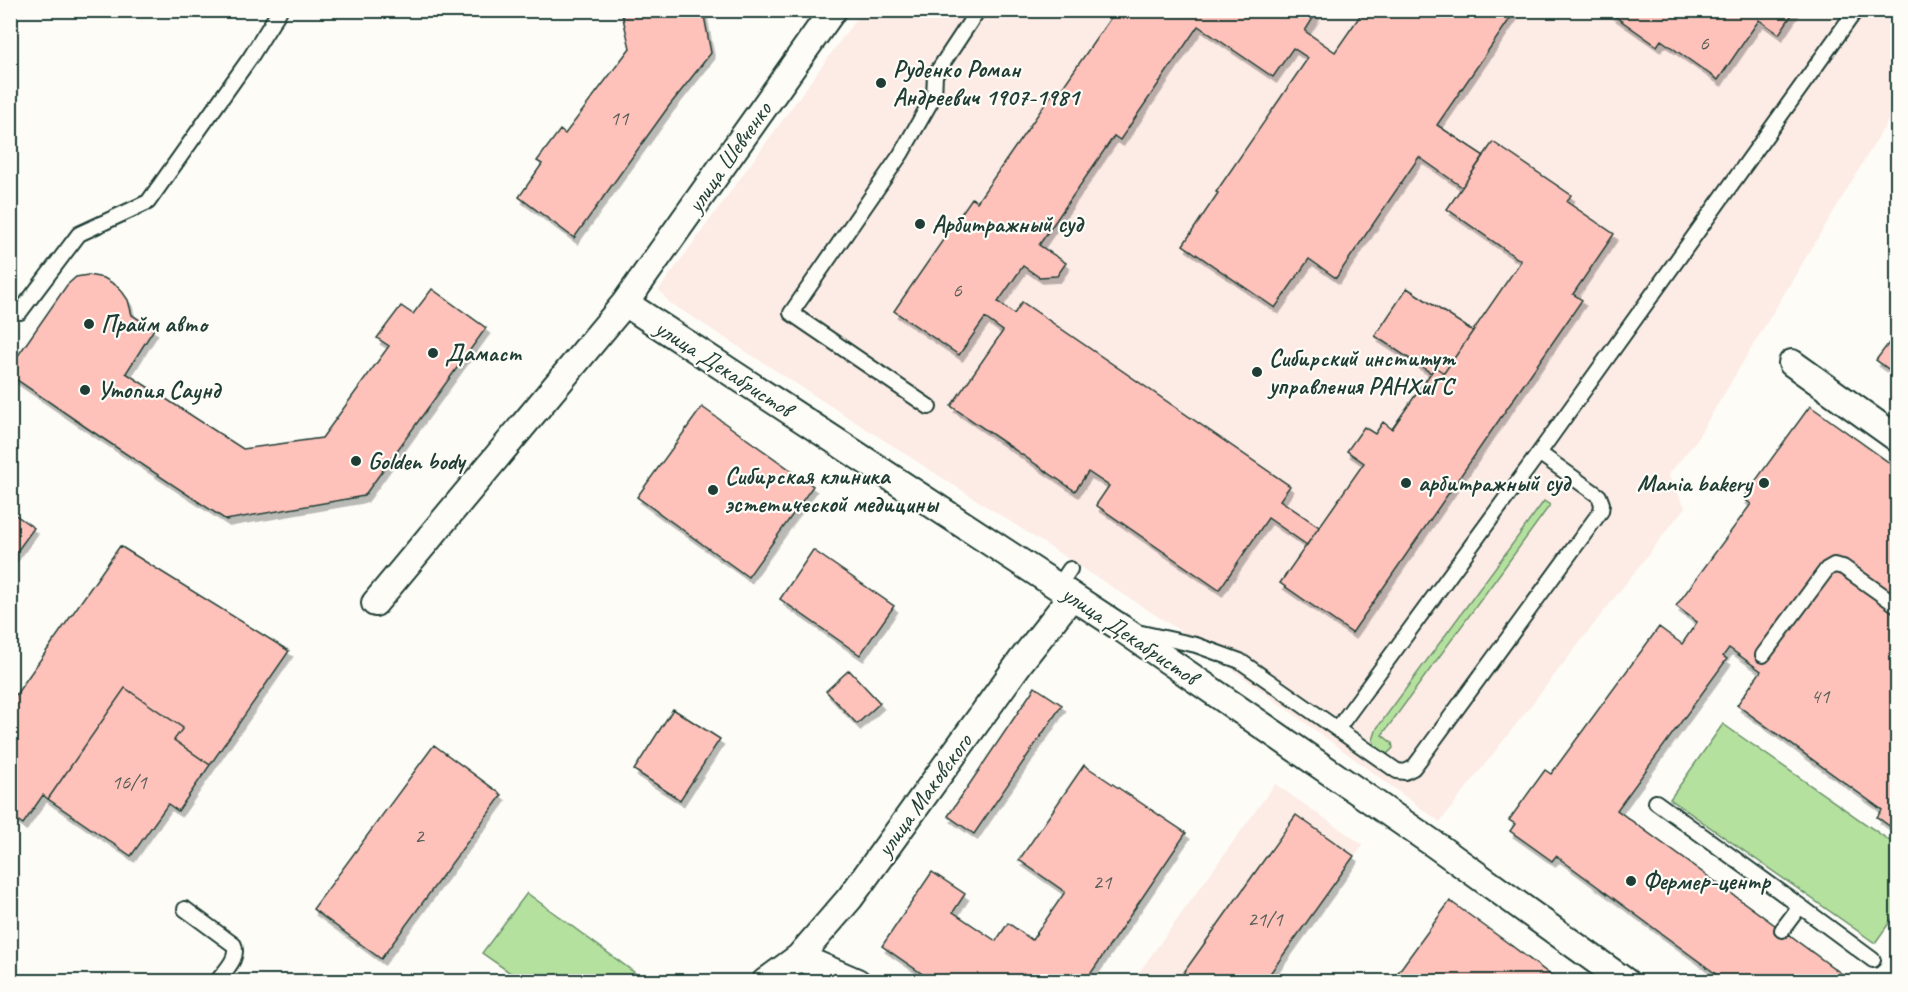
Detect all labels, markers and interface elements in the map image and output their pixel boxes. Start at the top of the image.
house number: 6 [1699,30,1709,56]
place label: Руденко Роман Андреевич 1907-1981 [893,54,1082,112]
marker: Руденко Роман Андреевич 1907-1981 [874,76,888,90]
street label: улица Шевченко [679,95,779,220]
house number: 11 [610,105,630,131]
place label: Арбитражный суд [932,209,1085,239]
marker: Арбитражный суд [913,217,927,231]
house number: 6 [952,277,962,303]
place label: Прайм авто [101,309,210,339]
street label: улица Декабристов [648,311,802,426]
marker: Прайм авто [82,317,96,331]
place label: Дамаст [445,338,522,368]
place label: Сибирский институт управления РАНХиГС [1267,343,1457,401]
marker: Дамаст [426,346,440,360]
marker: Сибирский институт управления РАНХиГС [1250,365,1264,379]
place label: Утопия Саунд [97,375,223,405]
marker: Утопия Саунд [78,383,92,397]
place label: Golden body [368,446,467,476]
marker: Golden body [349,454,363,468]
place label: Сибирская клиника эстетической медицины [725,461,939,519]
place label: арбитражный суд [1418,468,1572,498]
place label: Mania bakery [1637,468,1754,498]
marker: арбитражный суд [1399,476,1413,490]
marker: Mania bakery [1757,476,1771,490]
marker: Сибирская клиника эстетической медицины [706,483,720,497]
street label: улица Декабристов [1055,577,1207,694]
house number: 41 [1811,683,1831,709]
street label: улица Маковского [868,726,980,864]
house number: 16/1 [111,769,148,795]
house number: 2 [414,823,425,849]
place label: Фермер-центр [1643,866,1772,896]
house number: 21 [1093,869,1113,895]
marker: Фермер-центр [1624,874,1638,888]
house number: 21/1 [1247,906,1284,932]

